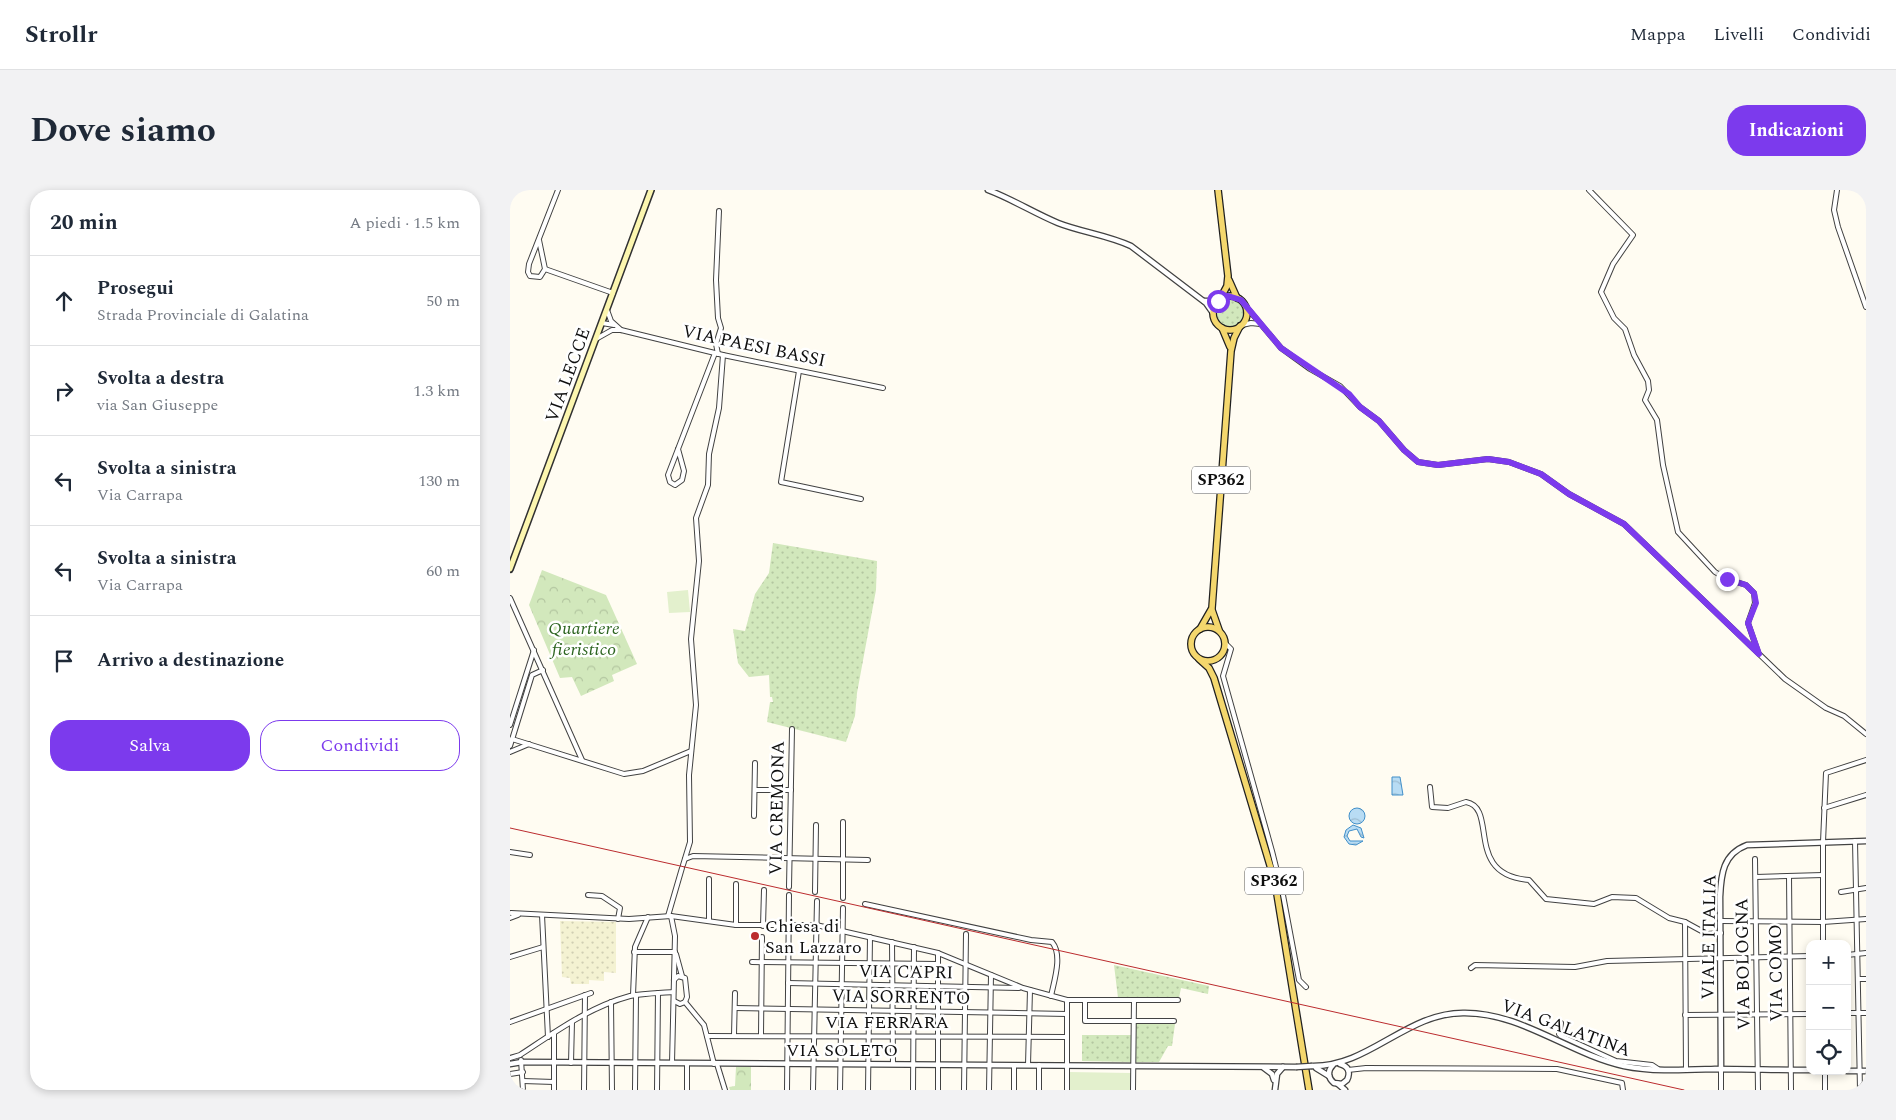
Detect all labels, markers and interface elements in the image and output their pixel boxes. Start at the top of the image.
text: Strollr [25,17,97,53]
text: Mappa [1630,21,1685,48]
text: Livelli [1713,21,1764,48]
text: Condividi [1792,21,1871,48]
text: Dove siamo [30,104,216,157]
button: Indicazioni [1727,105,1866,156]
text: 20 min [50,207,118,239]
text: A piedi · 1.5 km [350,211,460,235]
text: Prosegui [97,274,174,303]
icon: ahead [50,287,78,315]
text: 50 m [426,289,460,313]
route start [1207,290,1230,313]
text: Strada Provinciale di Galatina [97,303,309,327]
street label: VIA PAESI BASSI [680,318,828,374]
street label: VIA LECCE [538,324,598,426]
text: Svolta a destra [97,364,224,393]
icon: right [50,377,78,405]
text: 1.3 km [413,379,460,403]
text: via San Giuseppe [97,393,218,417]
text: Svolta a sinistra [97,454,237,483]
road number: SP362 [1192,466,1250,494]
icon: left [50,467,78,495]
text: 130 m [418,469,460,493]
text: Via Carrapa [97,483,183,507]
text: Svolta a sinistra [97,544,237,573]
icon: left [50,557,78,585]
text: 60 m [426,559,460,583]
route end [1716,568,1739,591]
text: Via Carrapa [97,573,183,597]
park label: Quartiere fieristico [548,615,620,663]
text: Arrivo a destinazione [97,646,284,675]
icon: arrive [50,647,78,675]
button: Salva [50,720,250,771]
button: Condividi [260,720,460,771]
street label: VIA CREMONA [762,741,792,875]
road number: SP362 [1245,868,1303,894]
street label: VIALE ITALIA [1694,874,1724,1000]
street label: VIA BOLOGNA [1728,898,1758,1030]
place label: Chiesa di San Lazzaro [765,913,862,961]
street label: VIA COMO [1762,924,1790,1022]
marker: Chiesa di San Lazzaro [749,930,761,942]
map controls [1806,940,1851,1075]
button: + [1806,940,1851,985]
street label: VIA CAPRI [858,958,954,986]
street label: VIA SORRENTO [831,982,971,1012]
button: − [1806,985,1851,1030]
street label: VIA GALATINA [1498,992,1634,1064]
street label: VIA FERRARA [825,1009,949,1036]
button: locate [1806,1030,1851,1075]
street label: VIA SOLETO [786,1037,898,1064]

